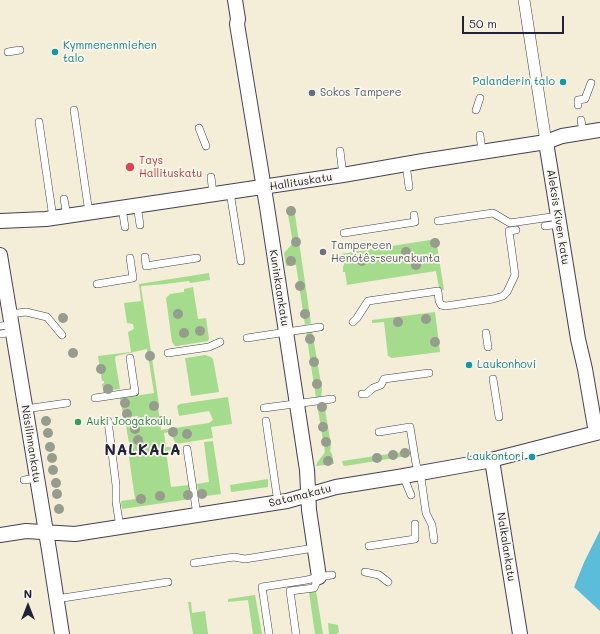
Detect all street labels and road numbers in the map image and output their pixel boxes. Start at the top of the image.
street label: Aleksis Kiven katu [544,168,572,266]
street label: Hallituskatu [269,171,333,193]
street label: Kuninkaankatu [266,249,292,327]
street label: Näsilinnankatu [18,404,44,484]
street label: Satamakatu [267,482,333,510]
street label: Nalkalankatu [494,512,518,582]

